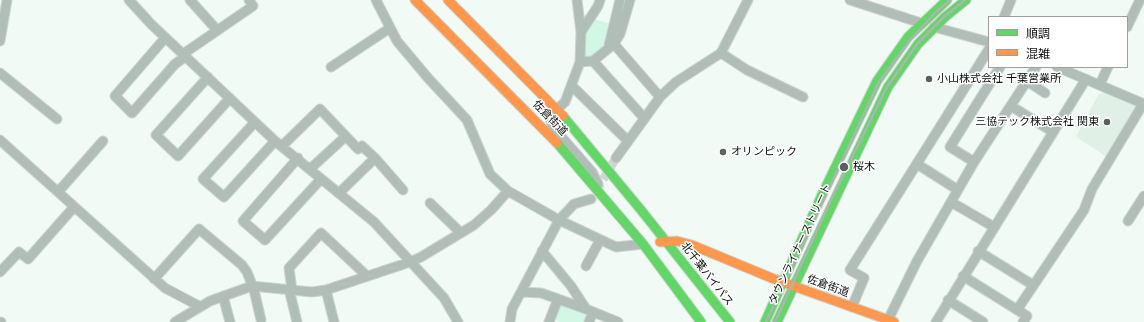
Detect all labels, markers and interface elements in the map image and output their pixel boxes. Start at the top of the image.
legend [988,16,1128,68]
text: 順調 [1026,26,1050,41]
text: 混雑 [1026,46,1050,61]
place label: 小山株式会社 千葉営業所 [937,72,1061,86]
marker: 小山株式会社 千葉営業所 [924,74,934,84]
street label: 佐倉街道 [530,98,570,138]
place label: 三協テック株式会社 関東 [975,115,1099,129]
marker: 三協テック株式会社 関東 [1102,117,1112,127]
place label: オリンピック [731,145,797,159]
marker: オリンピック [718,147,728,157]
place label: 桜木 [853,160,875,174]
marker: 桜木 [838,161,850,173]
street label: タウンライナーストリート [766,181,834,307]
street label: 北千葉バイパス [678,240,736,308]
street label: 佐倉街道 [805,272,851,300]

